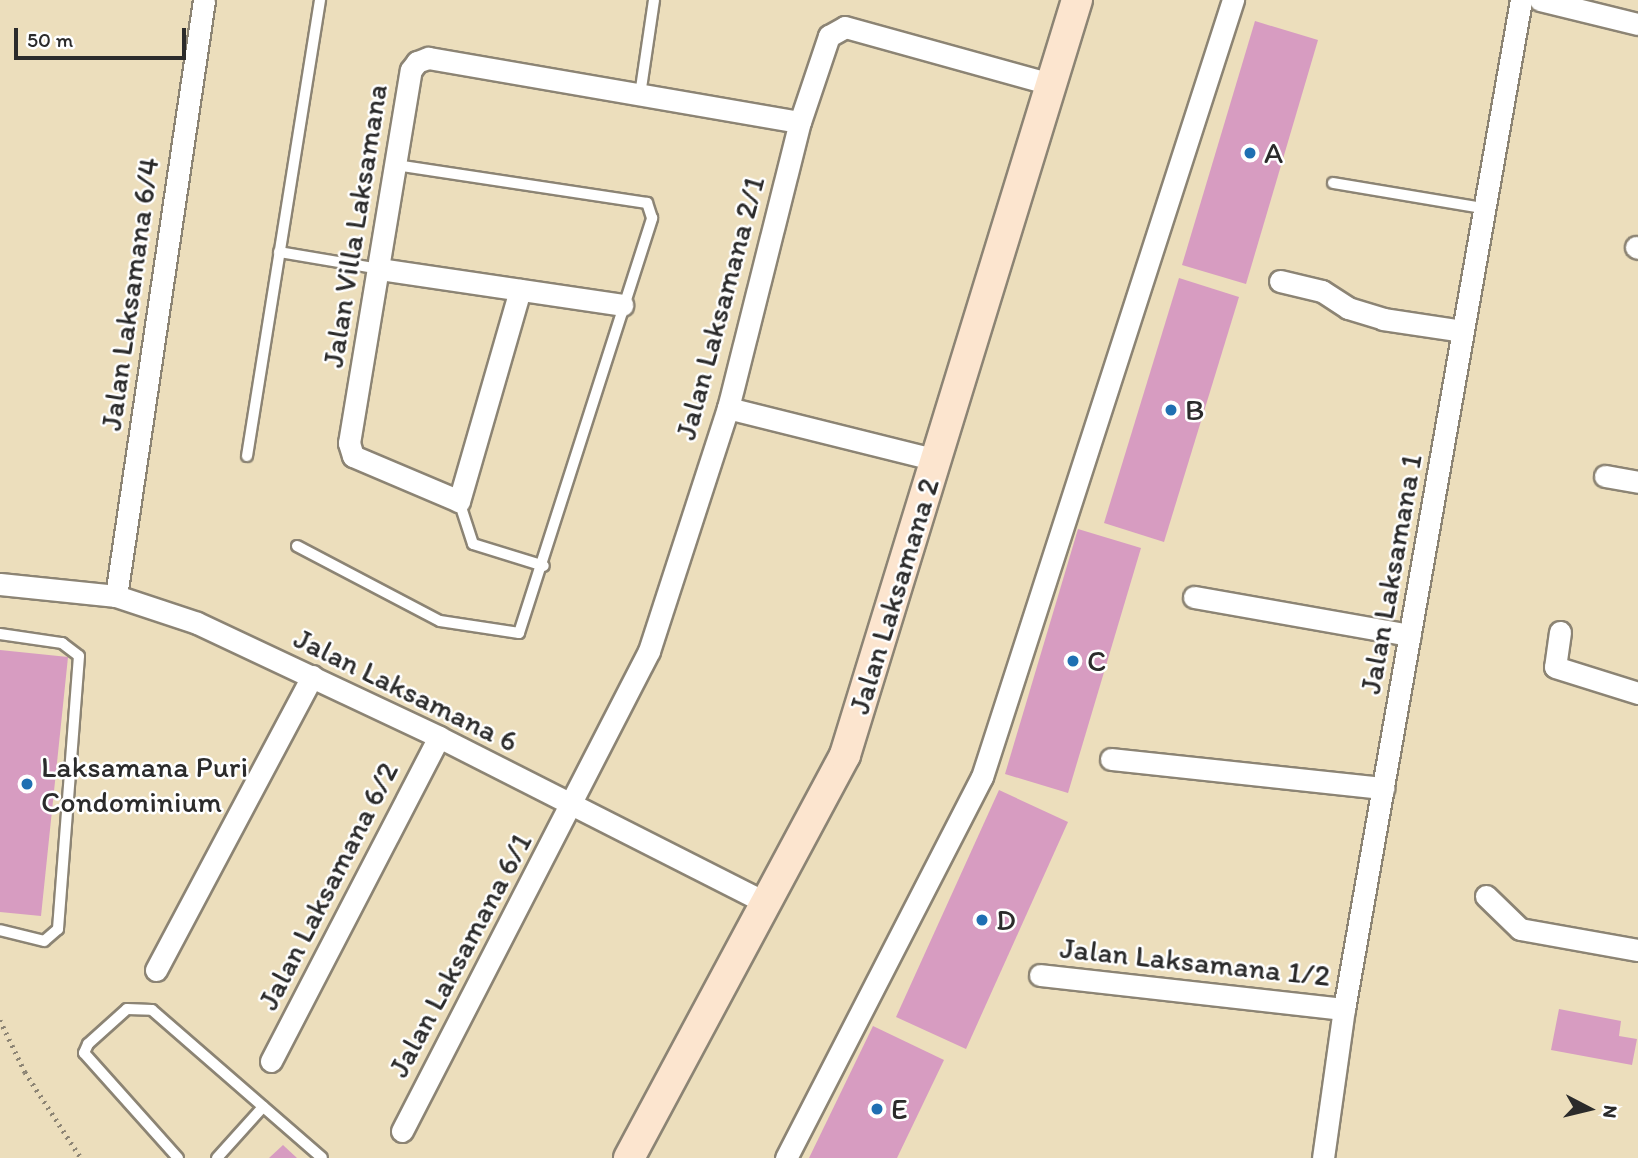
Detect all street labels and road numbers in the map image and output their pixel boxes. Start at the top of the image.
street label: Jalan Villa Laksamana [315,81,395,371]
street label: Jalan Laksamana 6/4 [93,154,167,434]
street label: Jalan Laksamana 2/1 [667,172,773,444]
street label: Jalan Laksamana 1 [1352,451,1430,697]
street label: Jalan Laksamana 2 [841,473,947,719]
street label: Jalan Laksamana 6 [288,620,524,760]
street label: Jalan Laksamana 6/2 [250,756,406,1016]
street label: Jalan Laksamana 6/1 [380,826,540,1084]
street label: Jalan Laksamana 1/2 [1058,930,1332,994]

